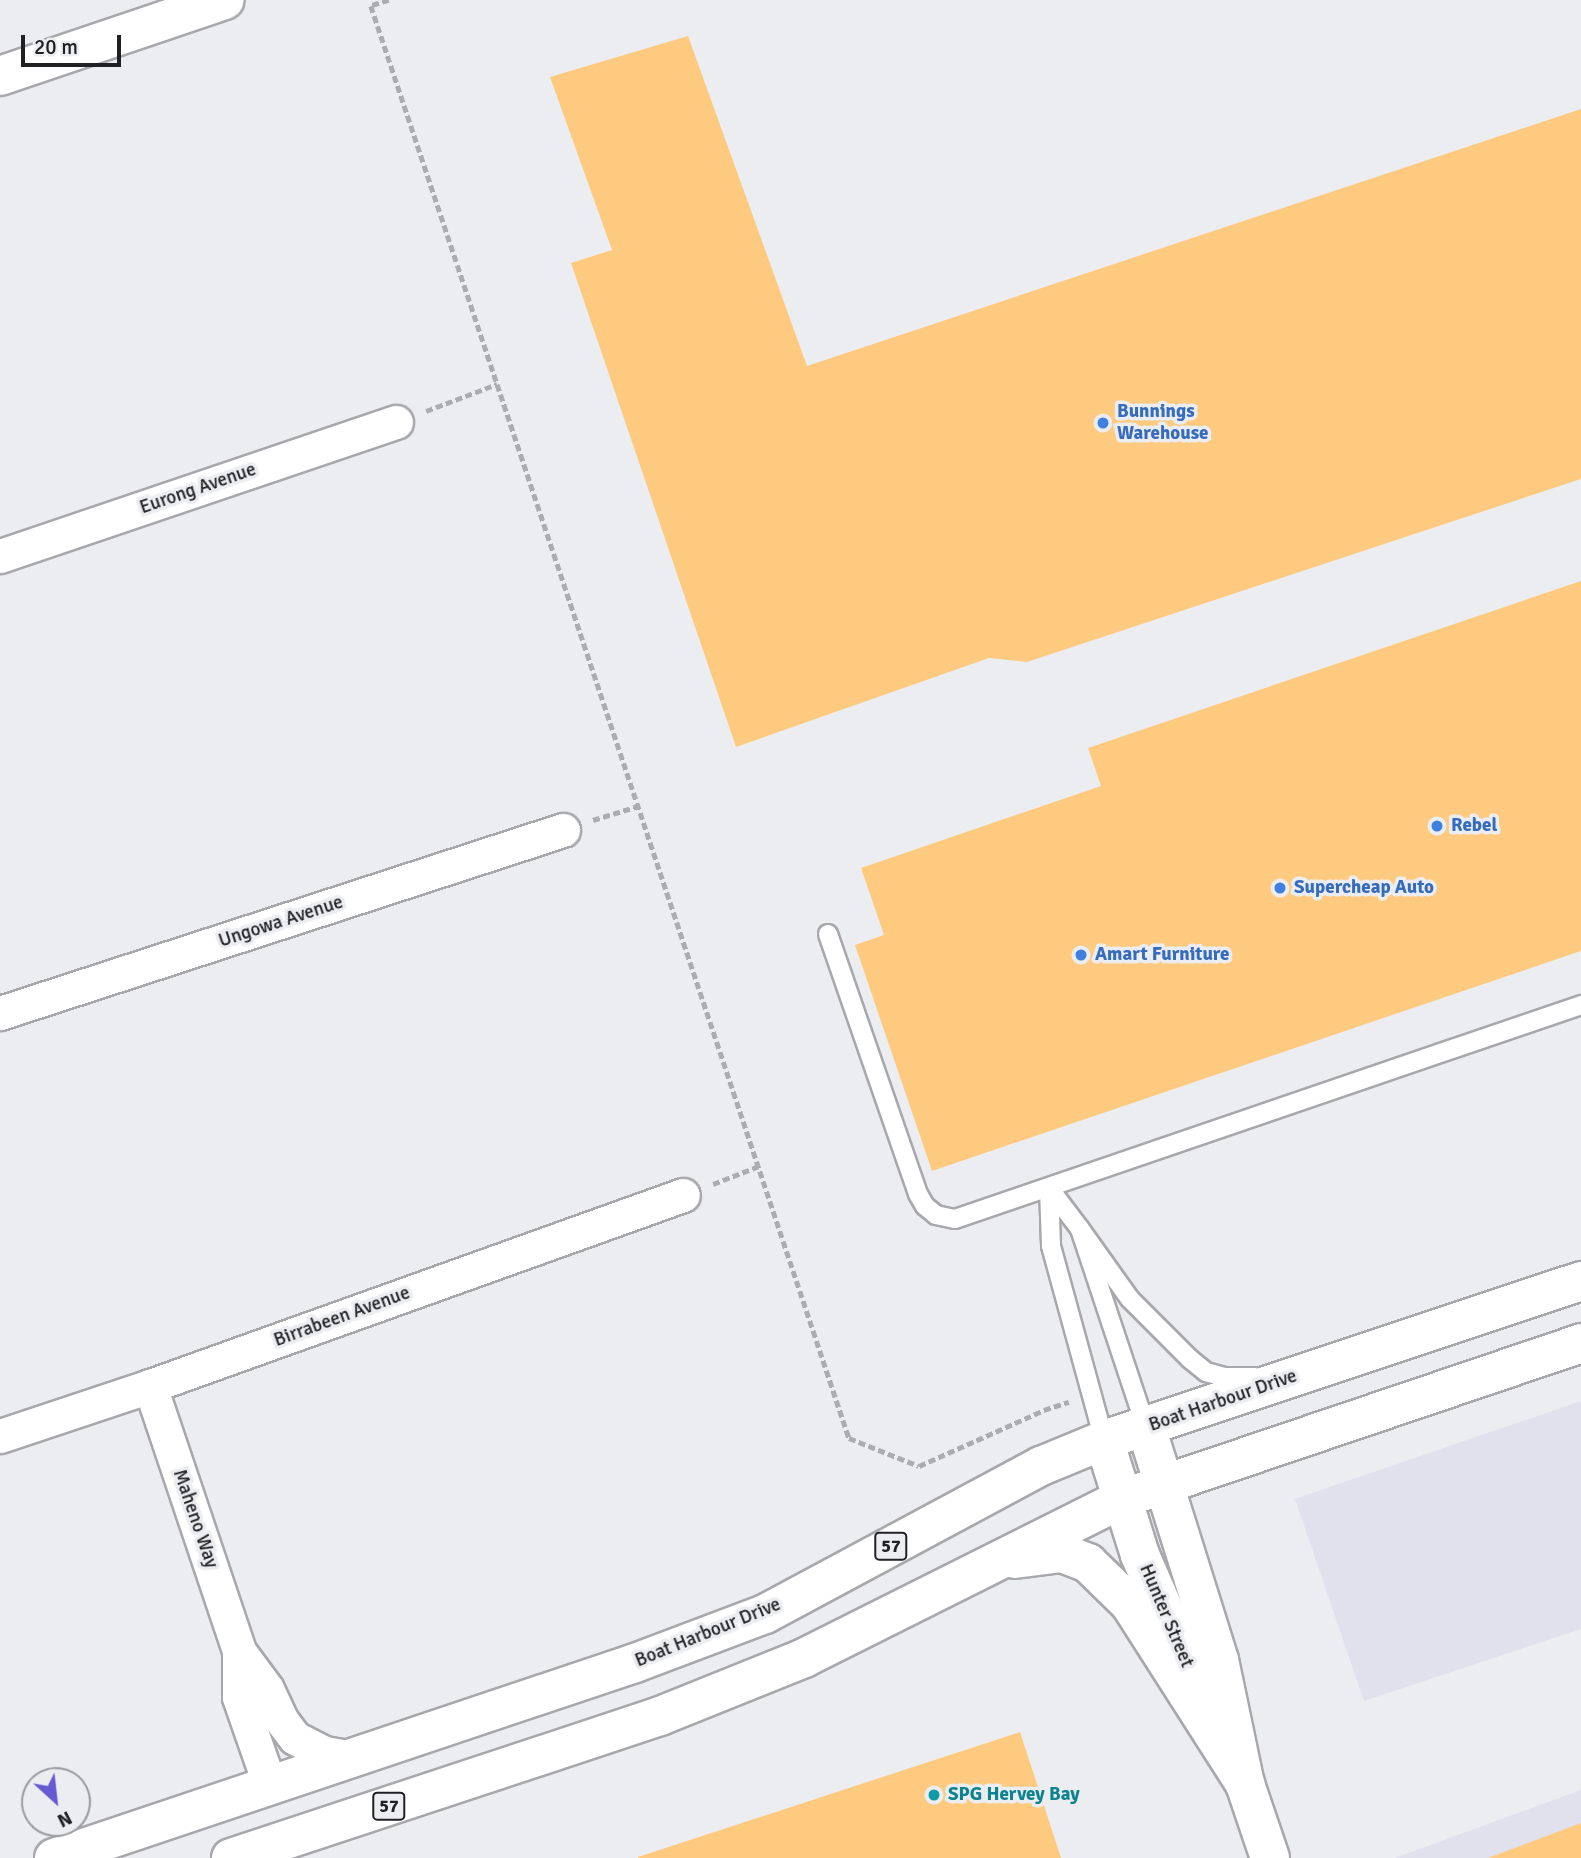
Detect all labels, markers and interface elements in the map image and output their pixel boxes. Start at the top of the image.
scale bar [24,21,124,65]
text: 20 m [34,34,78,60]
place label: Bunnings Warehouse [1117,401,1209,445]
marker: Bunnings Warehouse [1095,415,1111,431]
street label: Eurong Avenue [137,458,259,520]
place label: Rebel [1451,815,1497,837]
marker: Rebel [1429,818,1445,834]
place label: Supercheap Auto [1294,877,1434,899]
marker: Supercheap Auto [1272,880,1288,896]
street label: Ungowa Avenue [216,891,346,953]
place label: Amart Furniture [1095,944,1230,966]
marker: Amart Furniture [1073,947,1089,963]
street label: Birrabeen Avenue [271,1282,413,1352]
street label: Boat Harbour Drive [1146,1365,1300,1437]
street label: Maheno Way [167,1467,223,1571]
road number: 57 [874,1532,908,1560]
street label: Hunter Street [1134,1561,1198,1671]
street label: Boat Harbour Drive [632,1593,784,1673]
north arrow [21,1767,91,1837]
place label: SPG Hervey Bay [948,1784,1080,1806]
marker: SPG Hervey Bay [926,1787,942,1803]
road number: 57 [372,1792,406,1820]
text: N [53,1805,76,1833]

